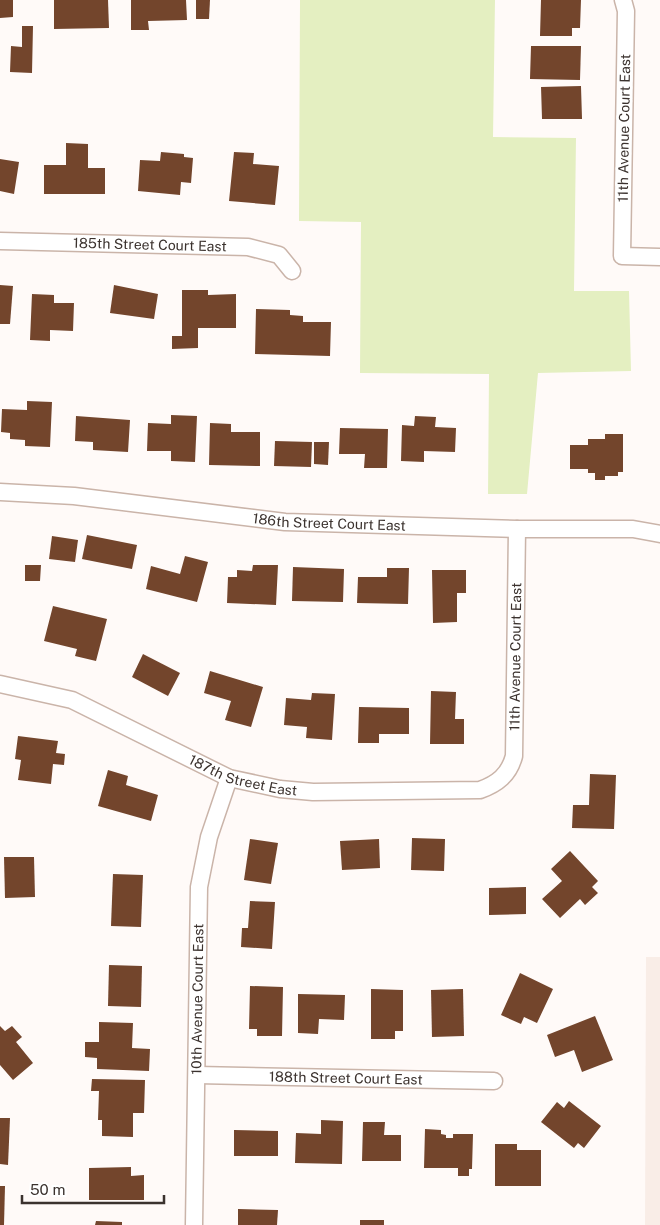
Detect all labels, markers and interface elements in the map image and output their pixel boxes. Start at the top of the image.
street label: 11th Avenue Court East [615,54,633,202]
street label: 185th Street Court East [73,235,227,254]
street label: 186th Street Court East [252,510,406,534]
street label: 11th Avenue Court East [506,582,524,731]
street label: 187th Street East [186,751,298,799]
street label: 10th Avenue Court East [188,923,206,1075]
street label: 188th Street Court East [269,1068,423,1088]
scale bar [22,1172,165,1204]
text: 50 m [30,1181,65,1198]

